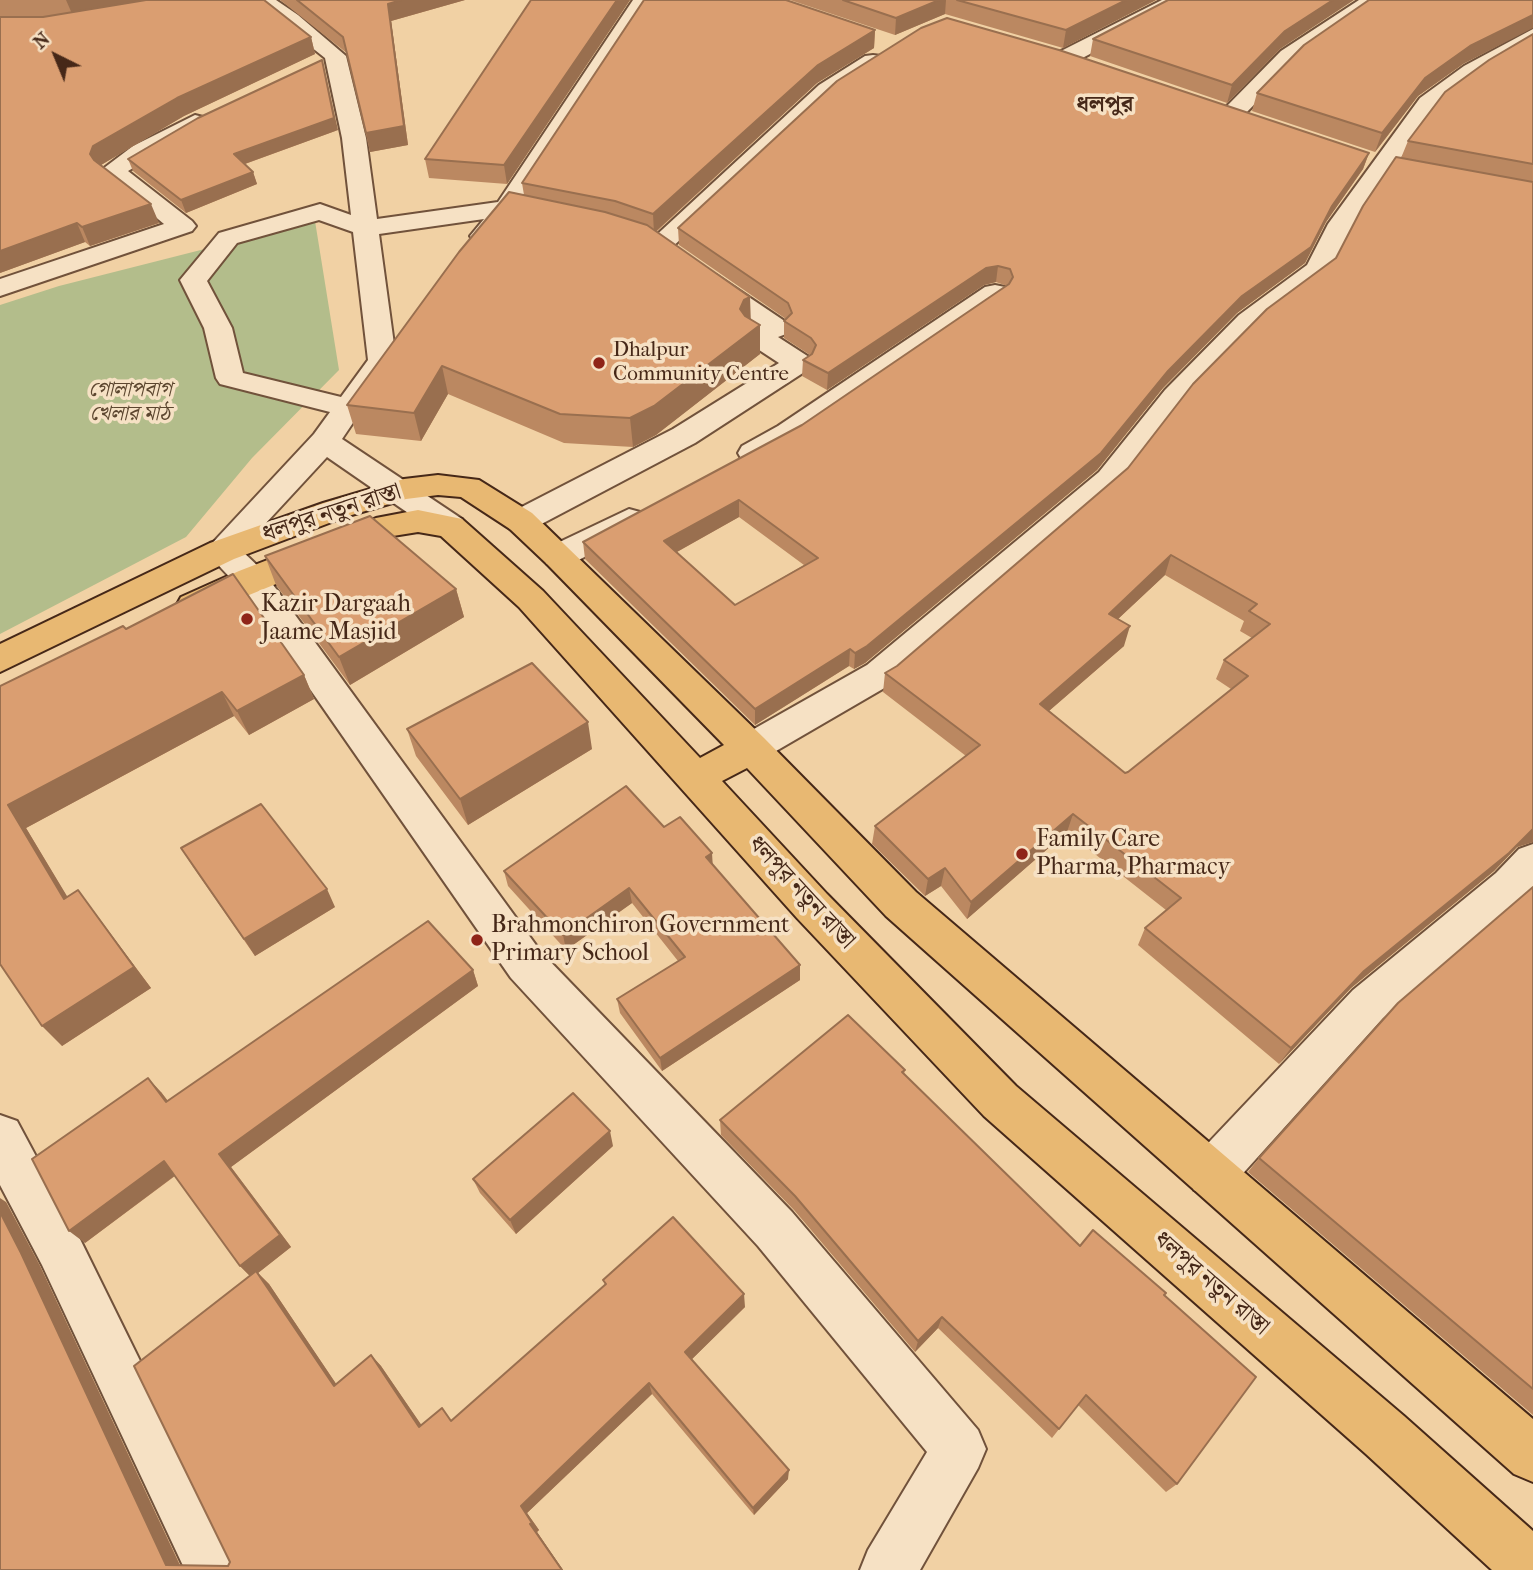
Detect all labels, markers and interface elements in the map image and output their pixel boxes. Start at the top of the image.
north arrow [21,21,91,91]
text: N [29,28,54,54]
district label: ধলপুর [1076,91,1134,119]
place label: Dhalpur Community Centre [613,338,789,388]
marker: Dhalpur Community Centre [591,355,607,371]
park label: গোলাপবাগ খেলার মাঠ [88,378,172,428]
street label: ধলপুর নতুন রাস্তা [259,478,405,550]
place label: Kazir Dargaah Jaame Masjid [261,591,411,647]
marker: Kazir Dargaah Jaame Masjid [239,611,255,627]
place label: Family Care Pharma, Pharmacy [1036,826,1230,882]
street label: ধলপুর নতুন রাস্তা [741,831,861,955]
marker: Family Care Pharma, Pharmacy [1014,846,1030,862]
place label: Brahmonchiron Government Primary School [491,912,790,968]
marker: Brahmonchiron Government Primary School [469,932,485,948]
street label: ধলপুর নতুন রাস্তা [1147,1226,1275,1342]

